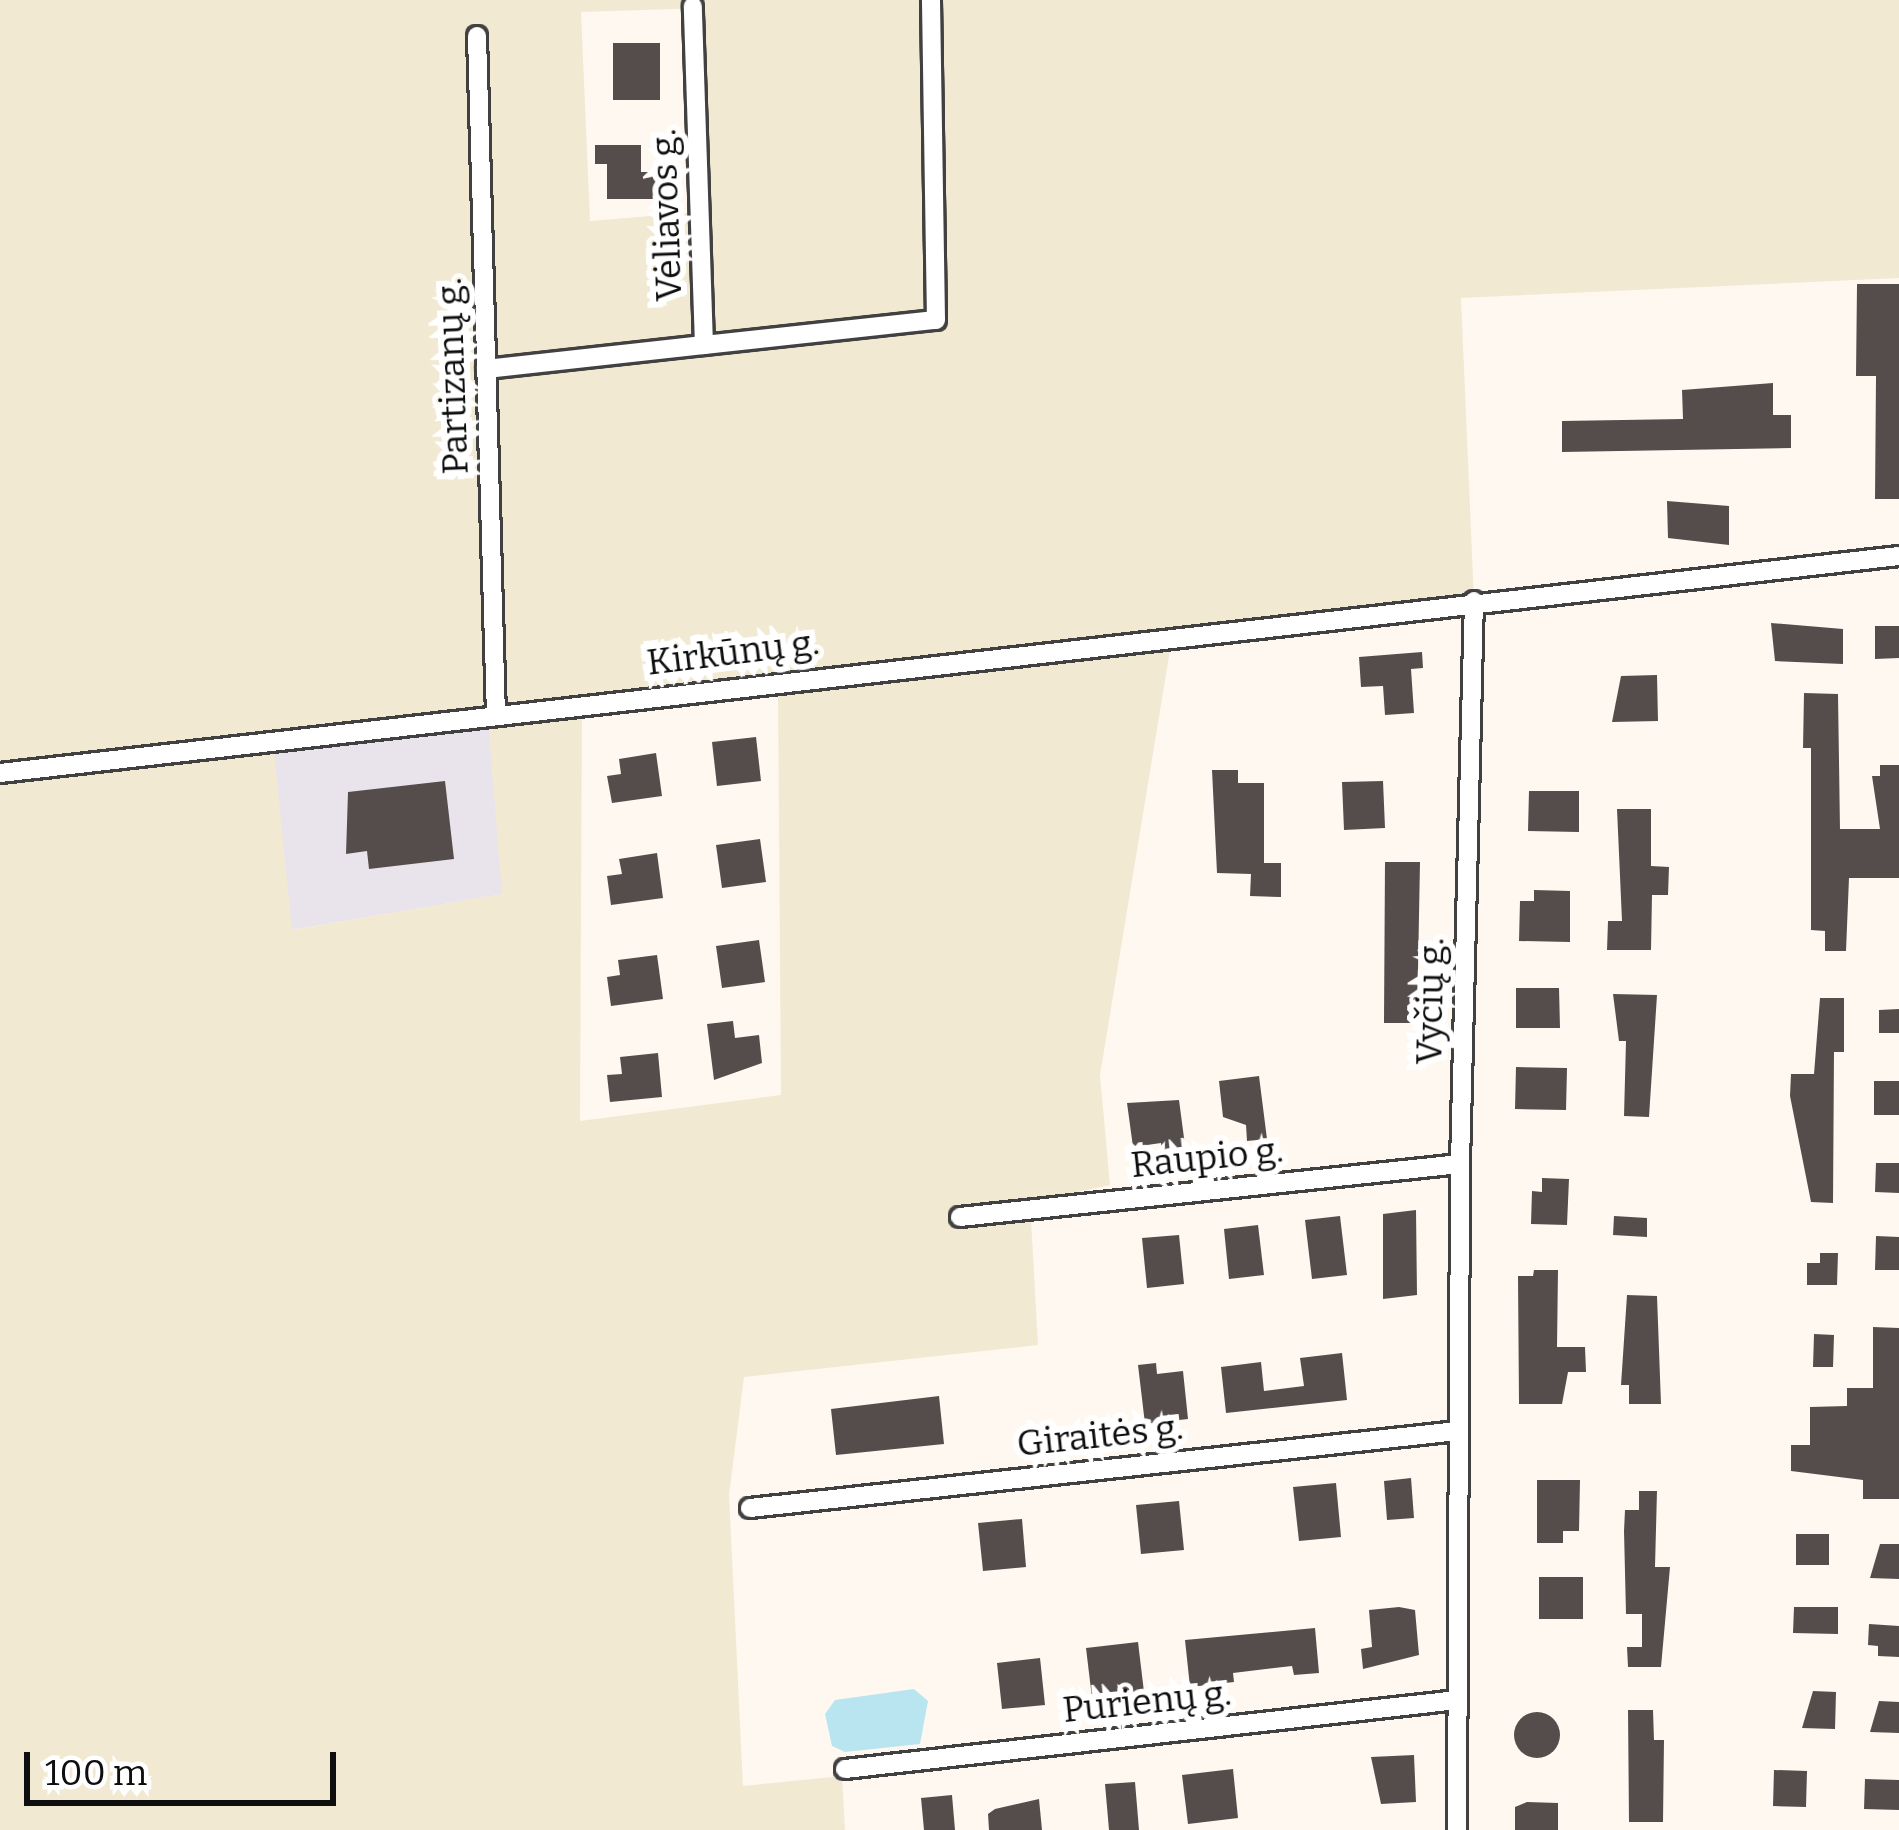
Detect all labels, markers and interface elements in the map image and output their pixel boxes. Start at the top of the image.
street label: Vėliavos g. [642,128,692,302]
street label: Partizanų g. [428,277,478,475]
street label: Kirkūnų g. [644,621,822,685]
street label: Vyčių g. [1408,937,1454,1065]
street label: Raupio g. [1129,1129,1285,1187]
street label: Giraitės g. [1015,1406,1185,1466]
street label: Purienų g. [1061,1672,1233,1732]
scale bar [30,1728,342,1802]
text: 100 m [45,1751,147,1795]

